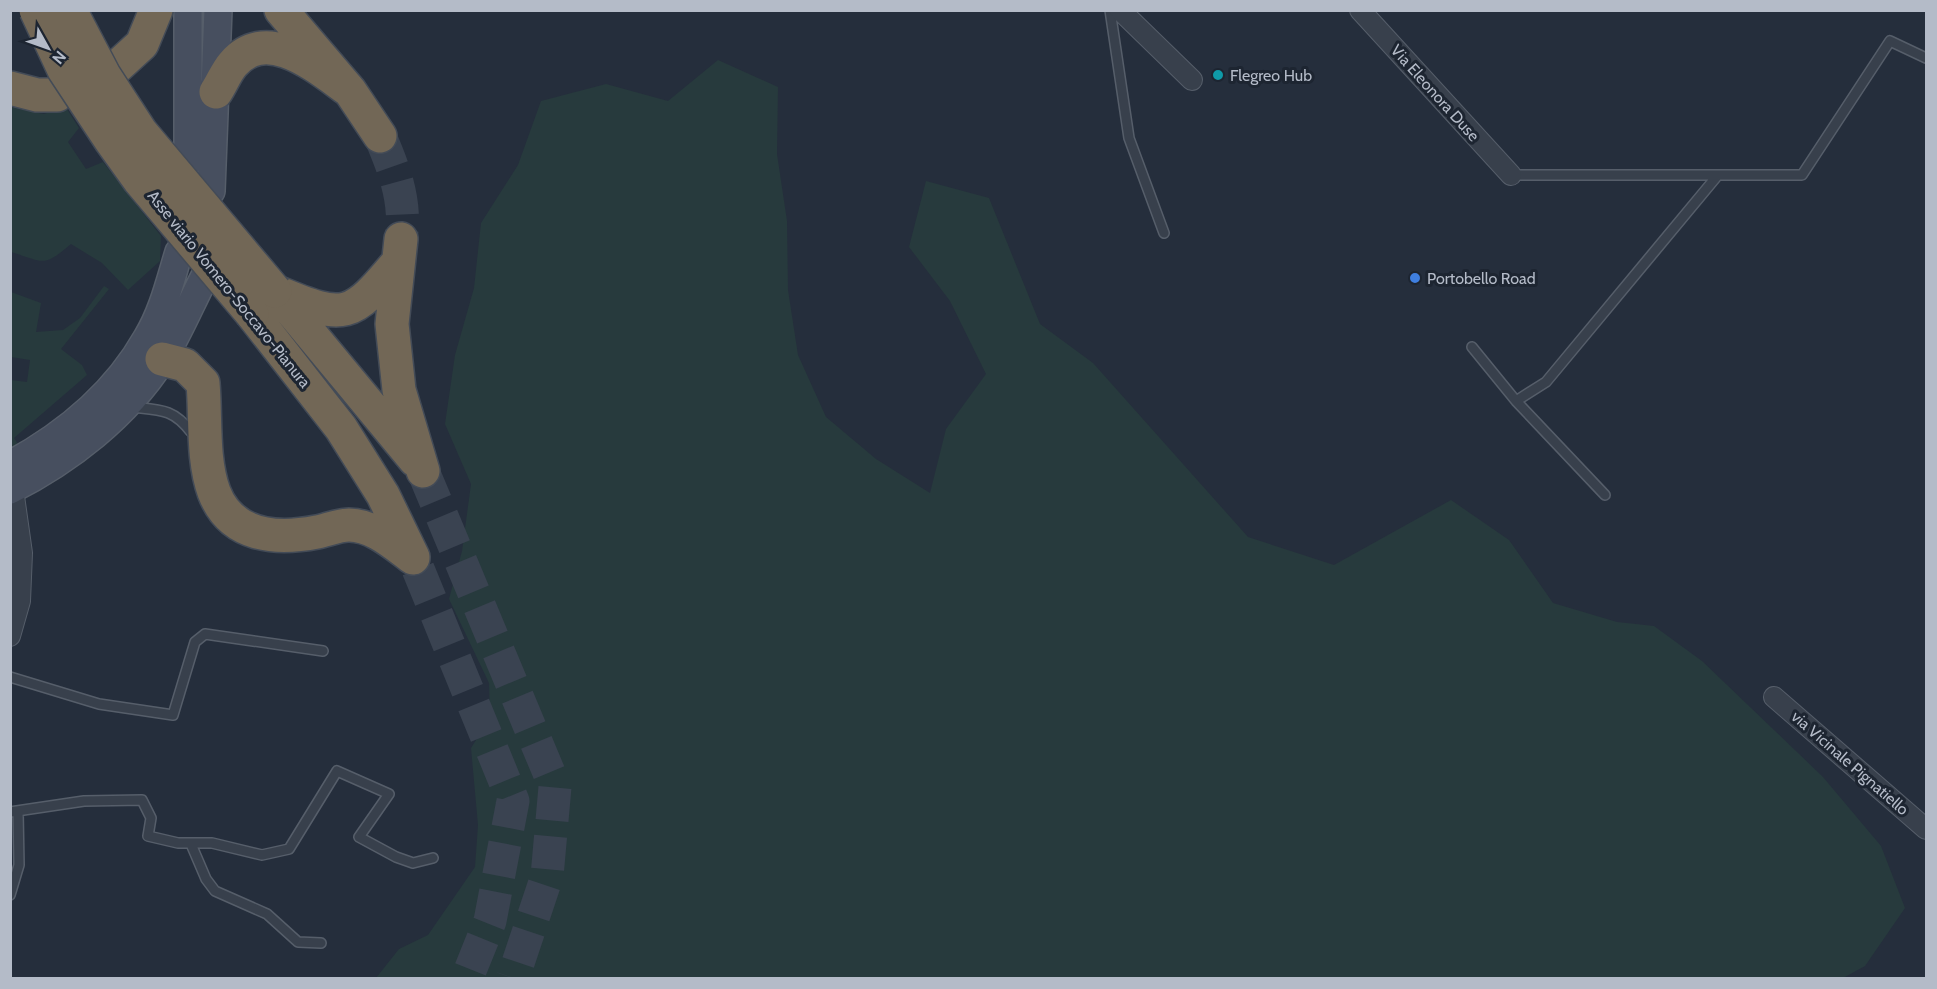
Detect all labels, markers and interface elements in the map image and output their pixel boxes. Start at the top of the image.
north arrow [18,18,78,78]
street label: Via Eleonora Duse [1387,41,1483,145]
text: N [48,47,70,68]
place label: Flegreo Hub [1230,66,1312,85]
marker: Flegreo Hub [1211,68,1225,82]
street label: Asse viario Vomero-Soccavo-Pianura [144,187,315,392]
place label: Portobello Road [1427,269,1536,288]
marker: Portobello Road [1408,271,1422,285]
street label: via Vicinale Pignatiello [1787,707,1913,819]

